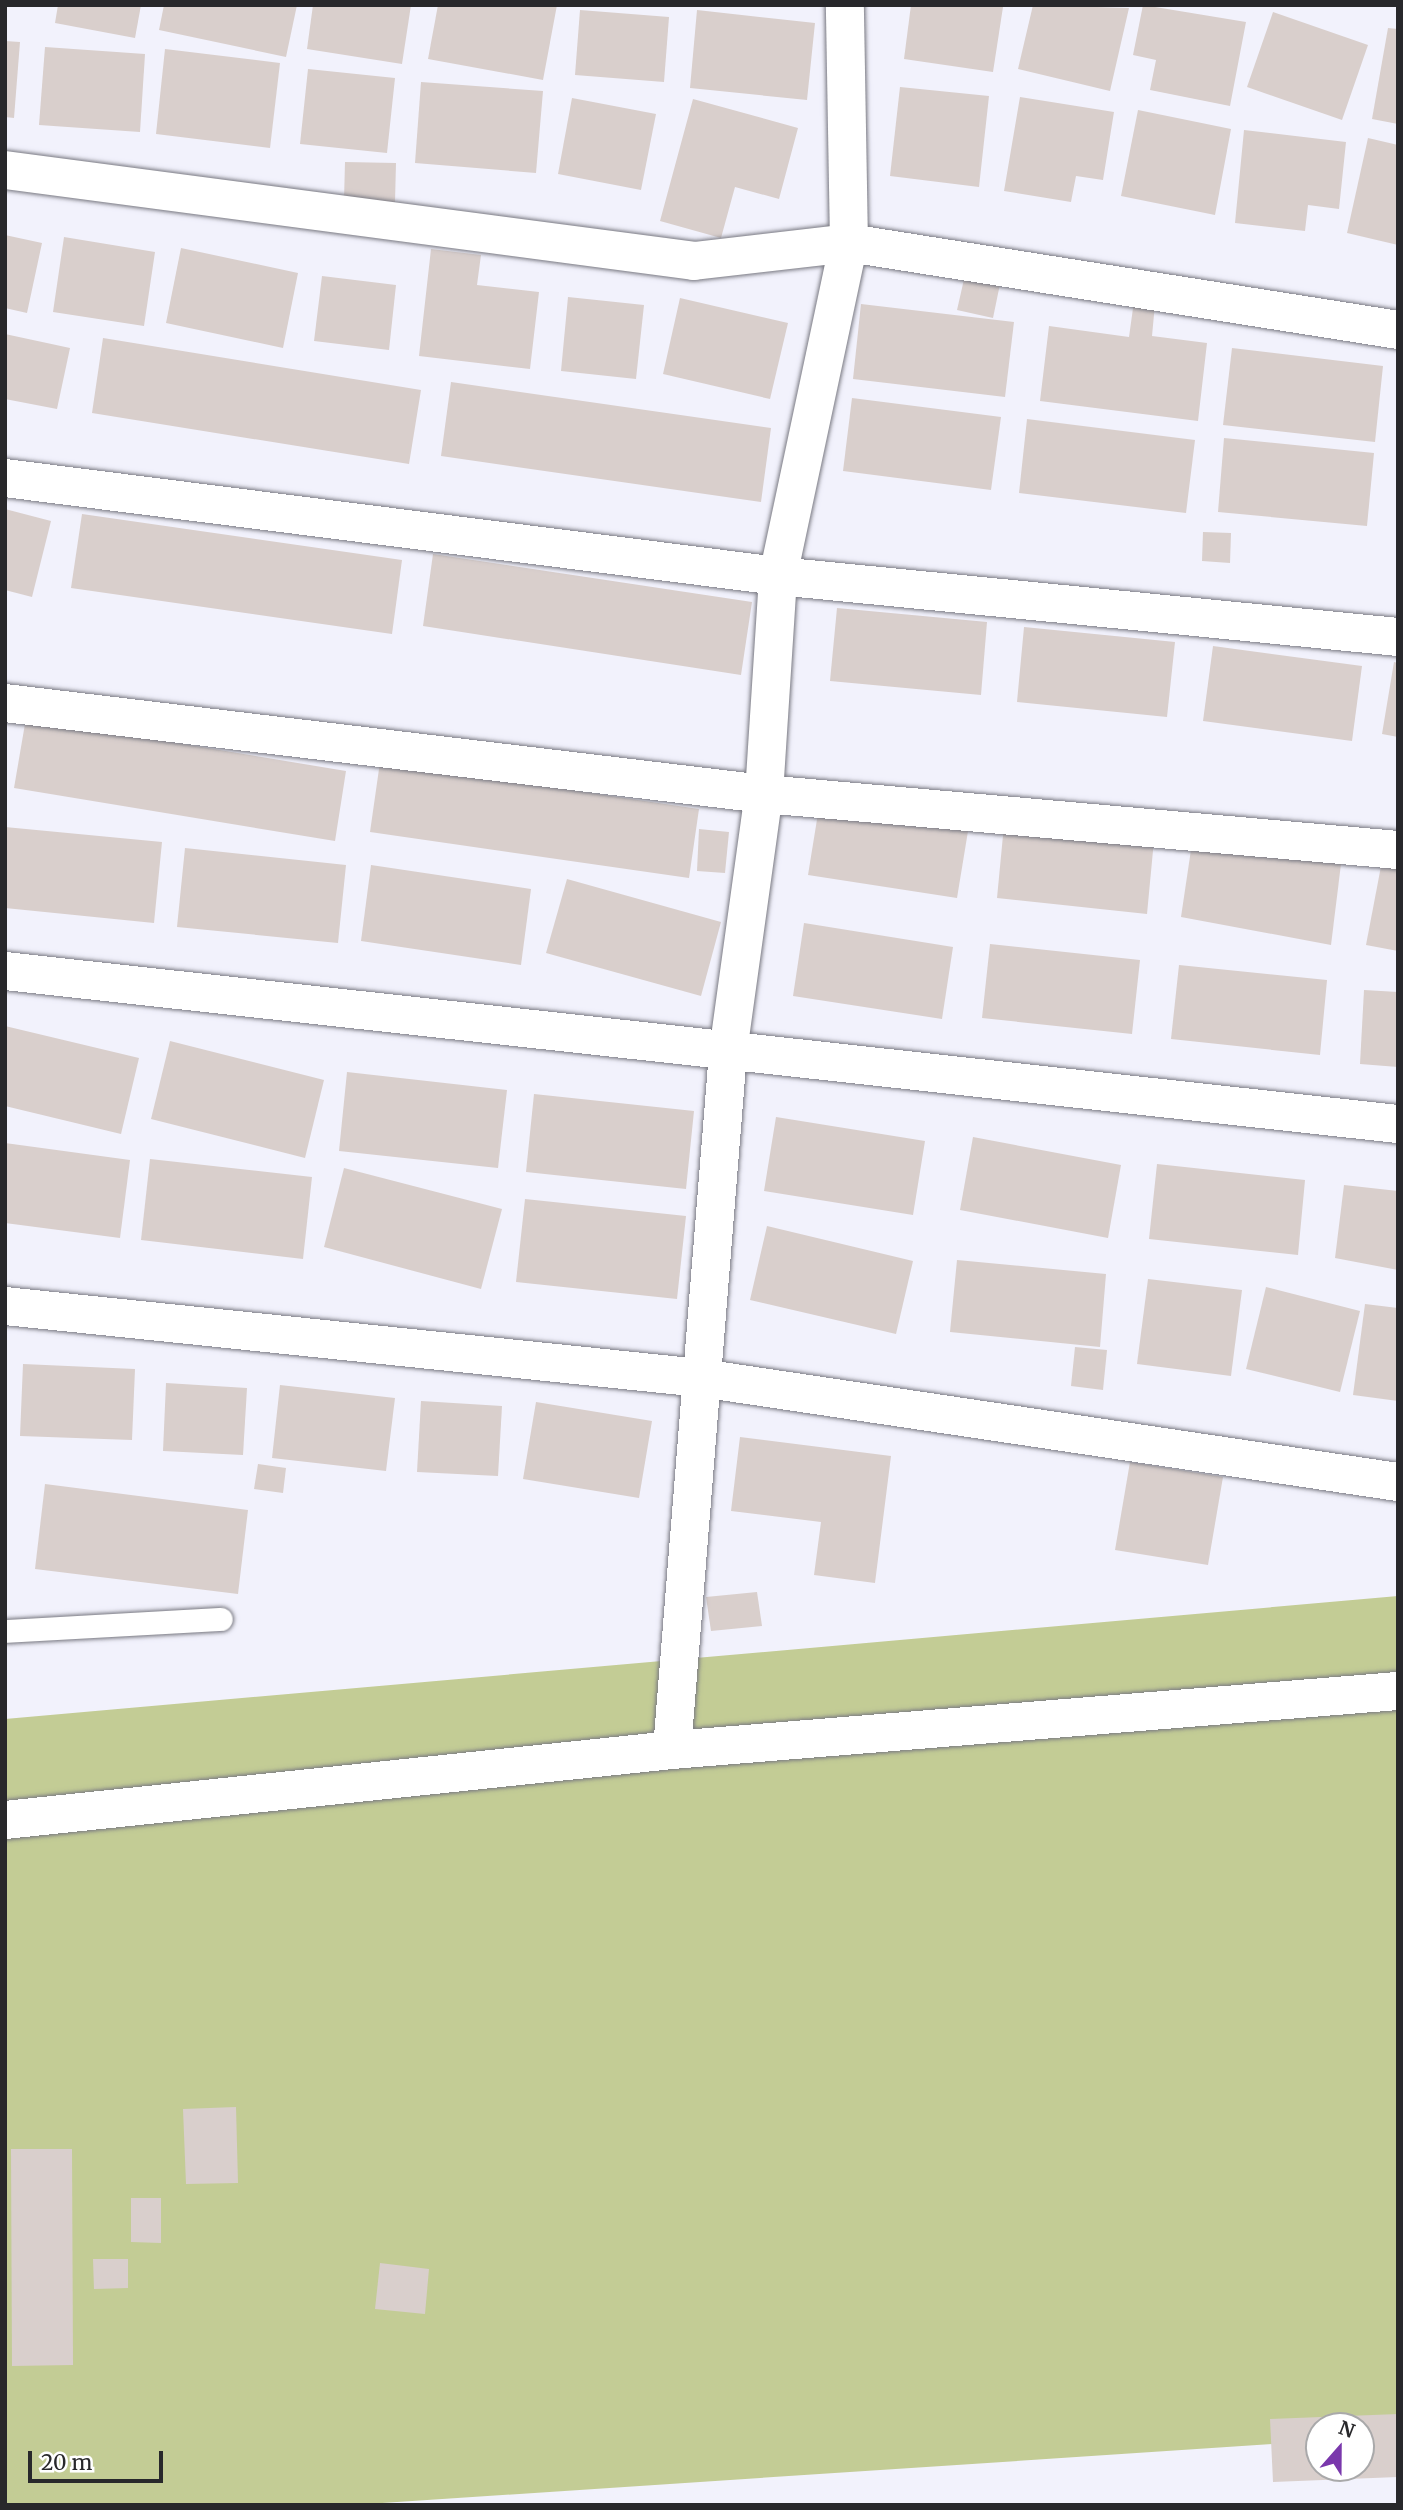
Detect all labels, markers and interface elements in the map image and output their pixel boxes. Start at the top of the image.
north arrow [1305,2412,1375,2482]
text: N [1335,2415,1358,2443]
scale bar [32,2436,166,2480]
text: 20 m [41,2449,92,2476]

